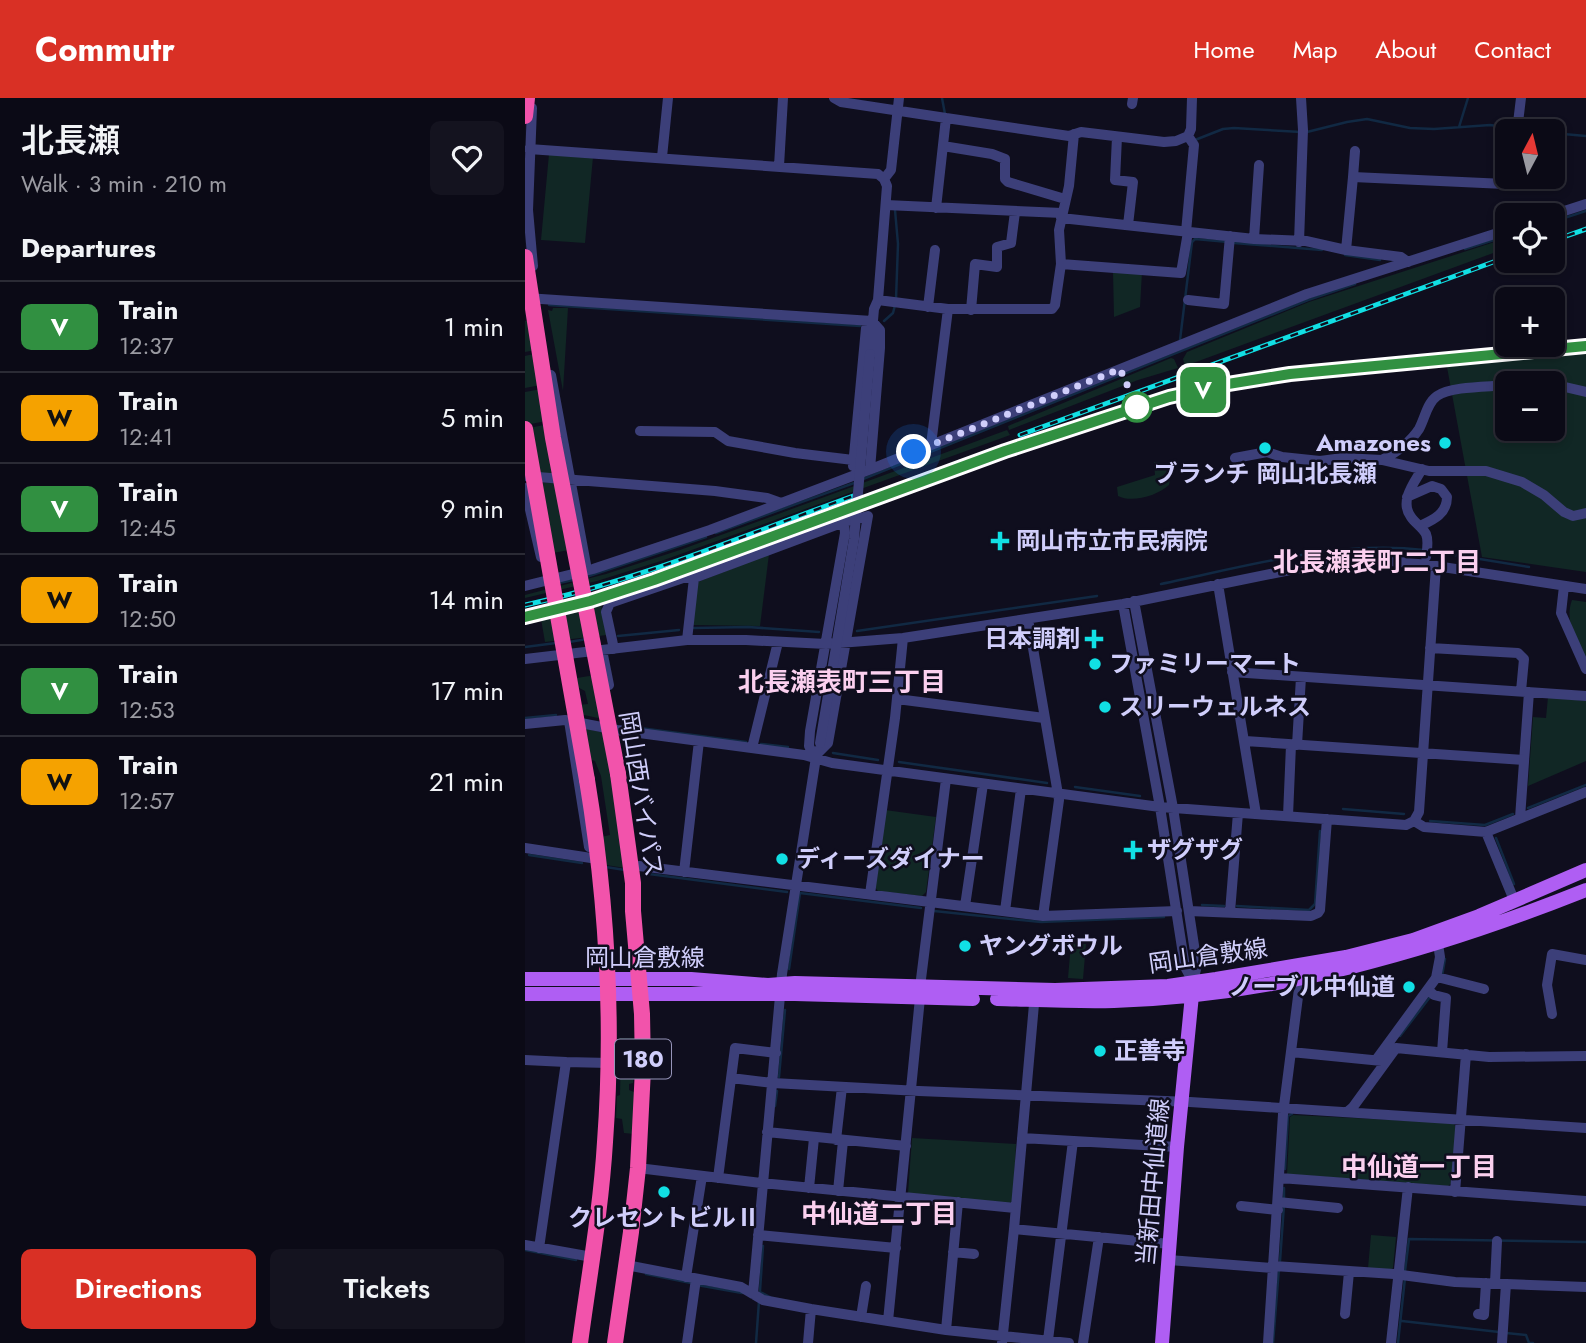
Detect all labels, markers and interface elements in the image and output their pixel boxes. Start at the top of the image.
text: Commutr [35,26,175,73]
text: Home [1193,32,1255,67]
text: Map [1293,32,1337,67]
text: About [1375,32,1436,67]
text: Contact [1474,32,1551,67]
text: 北長瀬 [21,117,120,164]
north arrow [1495,119,1565,189]
map controls [1495,119,1565,441]
button: heart [430,121,504,195]
text: Walk · 3 min · 210 m [21,167,227,201]
button: locate [1495,203,1565,273]
text: Departures [21,229,156,267]
button: + [1495,287,1565,357]
text: Train [119,291,178,329]
text: 1 min [444,308,504,346]
text: V [51,309,68,344]
text: 12:37 [119,329,174,363]
line badge: V [1180,367,1226,413]
button: − [1495,371,1565,441]
text: V [1194,372,1212,407]
text: Train [119,382,178,420]
unlabelled marker [1122,392,1152,422]
text: 5 min [441,399,504,437]
text: W [47,400,72,435]
text: 12:41 [119,420,173,454]
place label: Amazones [1315,425,1431,460]
your location [896,434,931,469]
marker: Amazones [1437,435,1453,451]
marker: ブランチ 岡山北長瀬 [1257,440,1273,456]
place label: ブランチ 岡山北長瀬 [1153,456,1377,491]
text: Train [119,473,178,511]
text: 9 min [441,490,504,528]
text: V [51,491,68,526]
text: 12:45 [119,511,176,545]
place label: 岡山市立市民病院 [1016,523,1208,558]
marker: 岡山市立市民病院 [990,531,1010,551]
district label: 北長瀬表町二丁目 [1273,543,1481,581]
text: Train [119,564,178,602]
text: 14 min [429,581,504,619]
text: W [47,582,72,617]
text: 12:50 [119,602,176,636]
place label: 日本調剤 [984,621,1080,656]
marker: 日本調剤 [1086,631,1102,647]
place label: ファミリーマート [1109,646,1301,681]
text: Train [119,655,178,693]
marker: ファミリーマート [1087,656,1103,672]
district label: 北長瀬表町三丁目 [738,663,946,701]
text: 17 min [430,672,504,710]
text: V [51,673,68,708]
place label: スリーウェルネス [1119,689,1311,724]
text: 12:53 [119,693,175,727]
marker: スリーウェルネス [1097,699,1113,715]
street label: 岡山西バイパス [611,708,672,879]
text: Train [119,746,178,784]
text: 21 min [429,763,504,801]
text: W [47,764,72,799]
text: 12:57 [119,784,174,818]
place label: ザグザグ [1147,832,1243,867]
place label: ディーズダイナー [796,841,985,876]
marker: ザグザグ [1125,842,1141,858]
marker: ディーズダイナー [774,851,790,867]
place label: ヤングボウル [979,928,1123,963]
street label: 岡山倉敷線 [1146,930,1270,981]
marker: ヤングボウル [957,938,973,954]
street label: 岡山倉敷線 [585,940,705,975]
place label: ノーブル中仙道 [1228,969,1395,1004]
marker: ノーブル中仙道 [1401,979,1417,995]
place label: 正善寺 [1114,1033,1186,1068]
road number: 180 [615,1040,671,1078]
marker: 正善寺 [1092,1043,1108,1059]
street label: 当新田中仙道線 [1128,1097,1177,1267]
district label: 中仙道一丁目 [1341,1148,1497,1186]
marker: クレセントビルⅡ [656,1184,672,1200]
district label: 中仙道二丁目 [801,1195,957,1233]
place label: クレセントビルⅡ [568,1200,760,1235]
button: Directions [21,1249,256,1329]
button: Tickets [270,1249,504,1329]

